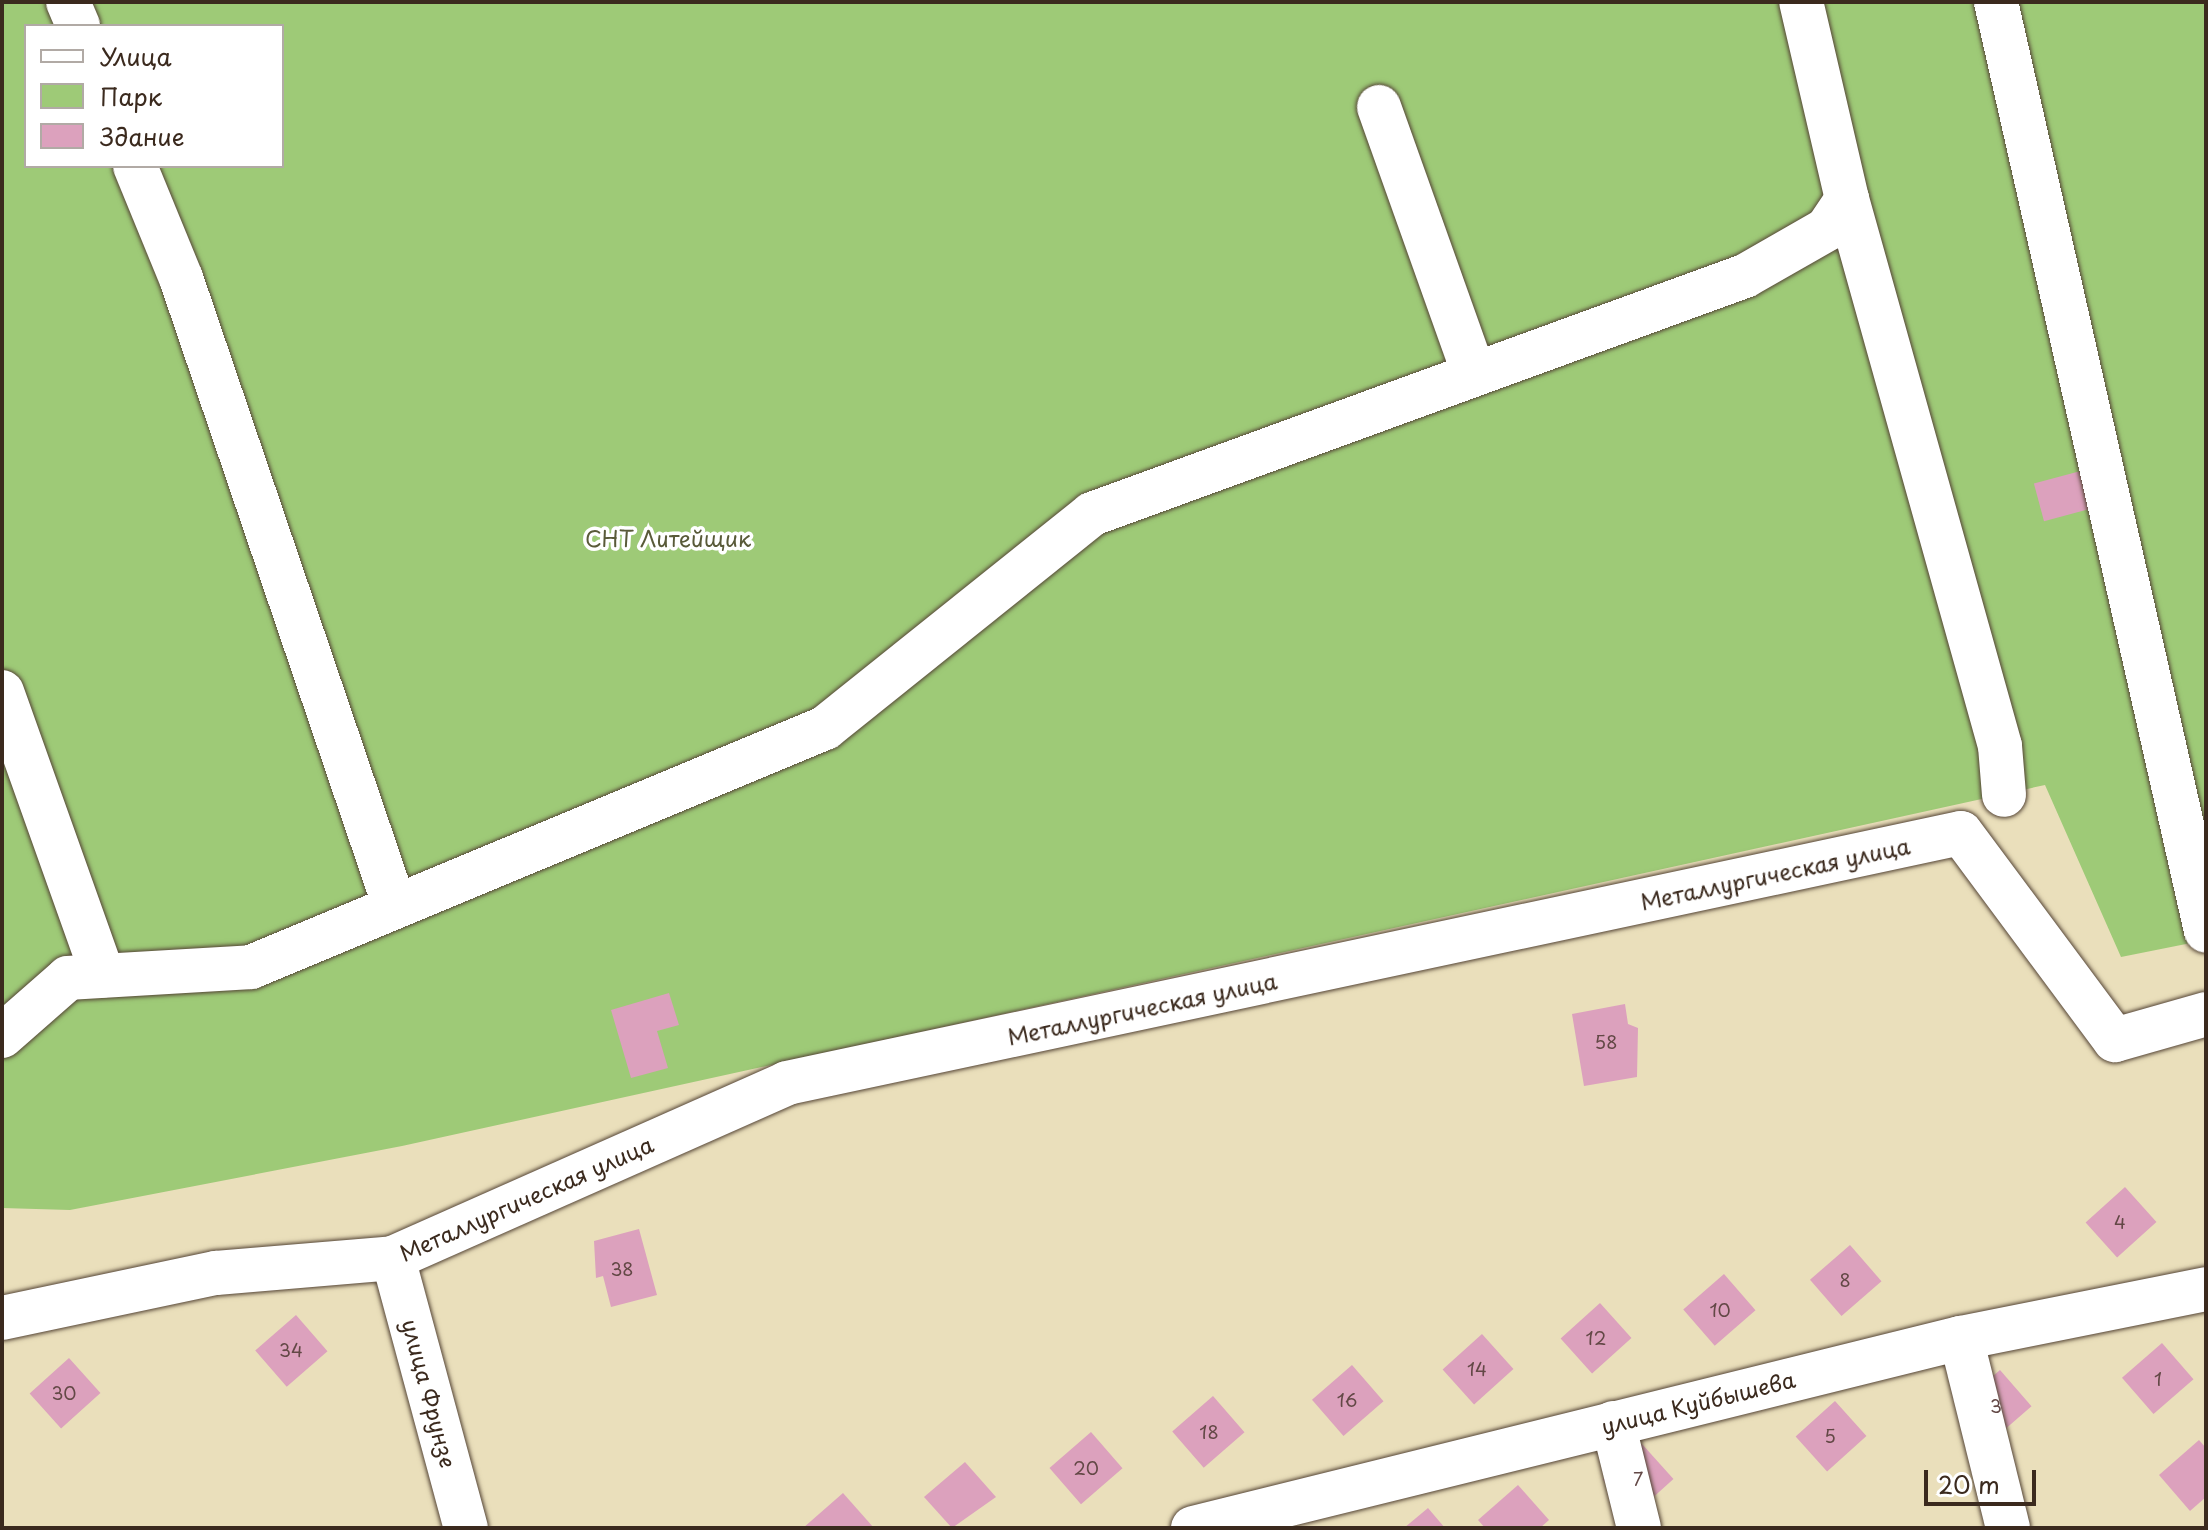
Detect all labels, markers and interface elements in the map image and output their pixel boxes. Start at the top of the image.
legend [24,24,284,168]
text: Улица [100,38,172,74]
text: Парк [100,78,162,114]
text: Здание [100,118,185,154]
park label: СНТ Литейщик [585,525,751,551]
street label: Металлургическая улица [1637,831,1913,915]
street label: Металлургическая улица [1004,966,1280,1050]
house number: 58 [1595,1031,1617,1053]
street label: Металлургическая улица [395,1130,657,1266]
house number: 4 [2114,1211,2126,1233]
house number: 38 [610,1258,634,1280]
house number: 8 [1839,1269,1851,1291]
house number: 10 [1709,1299,1731,1321]
street label: улица Фрунзе [397,1315,463,1471]
house number: 12 [1586,1327,1606,1349]
house number: 34 [279,1339,303,1361]
house number: 14 [1467,1358,1487,1380]
street label: улица Куйбышева [1598,1365,1798,1439]
house number: 1 [2154,1368,2162,1390]
house number: 30 [51,1382,77,1404]
house number: 16 [1337,1389,1357,1411]
house number: 3 [1990,1395,2002,1417]
house number: 18 [1199,1421,1219,1443]
house number: 5 [1824,1425,1836,1447]
scale bar [1928,1454,2040,1504]
house number: 20 [1073,1457,1099,1479]
text: 20 m [1938,1466,2000,1502]
house number: 7 [1633,1468,1643,1490]

